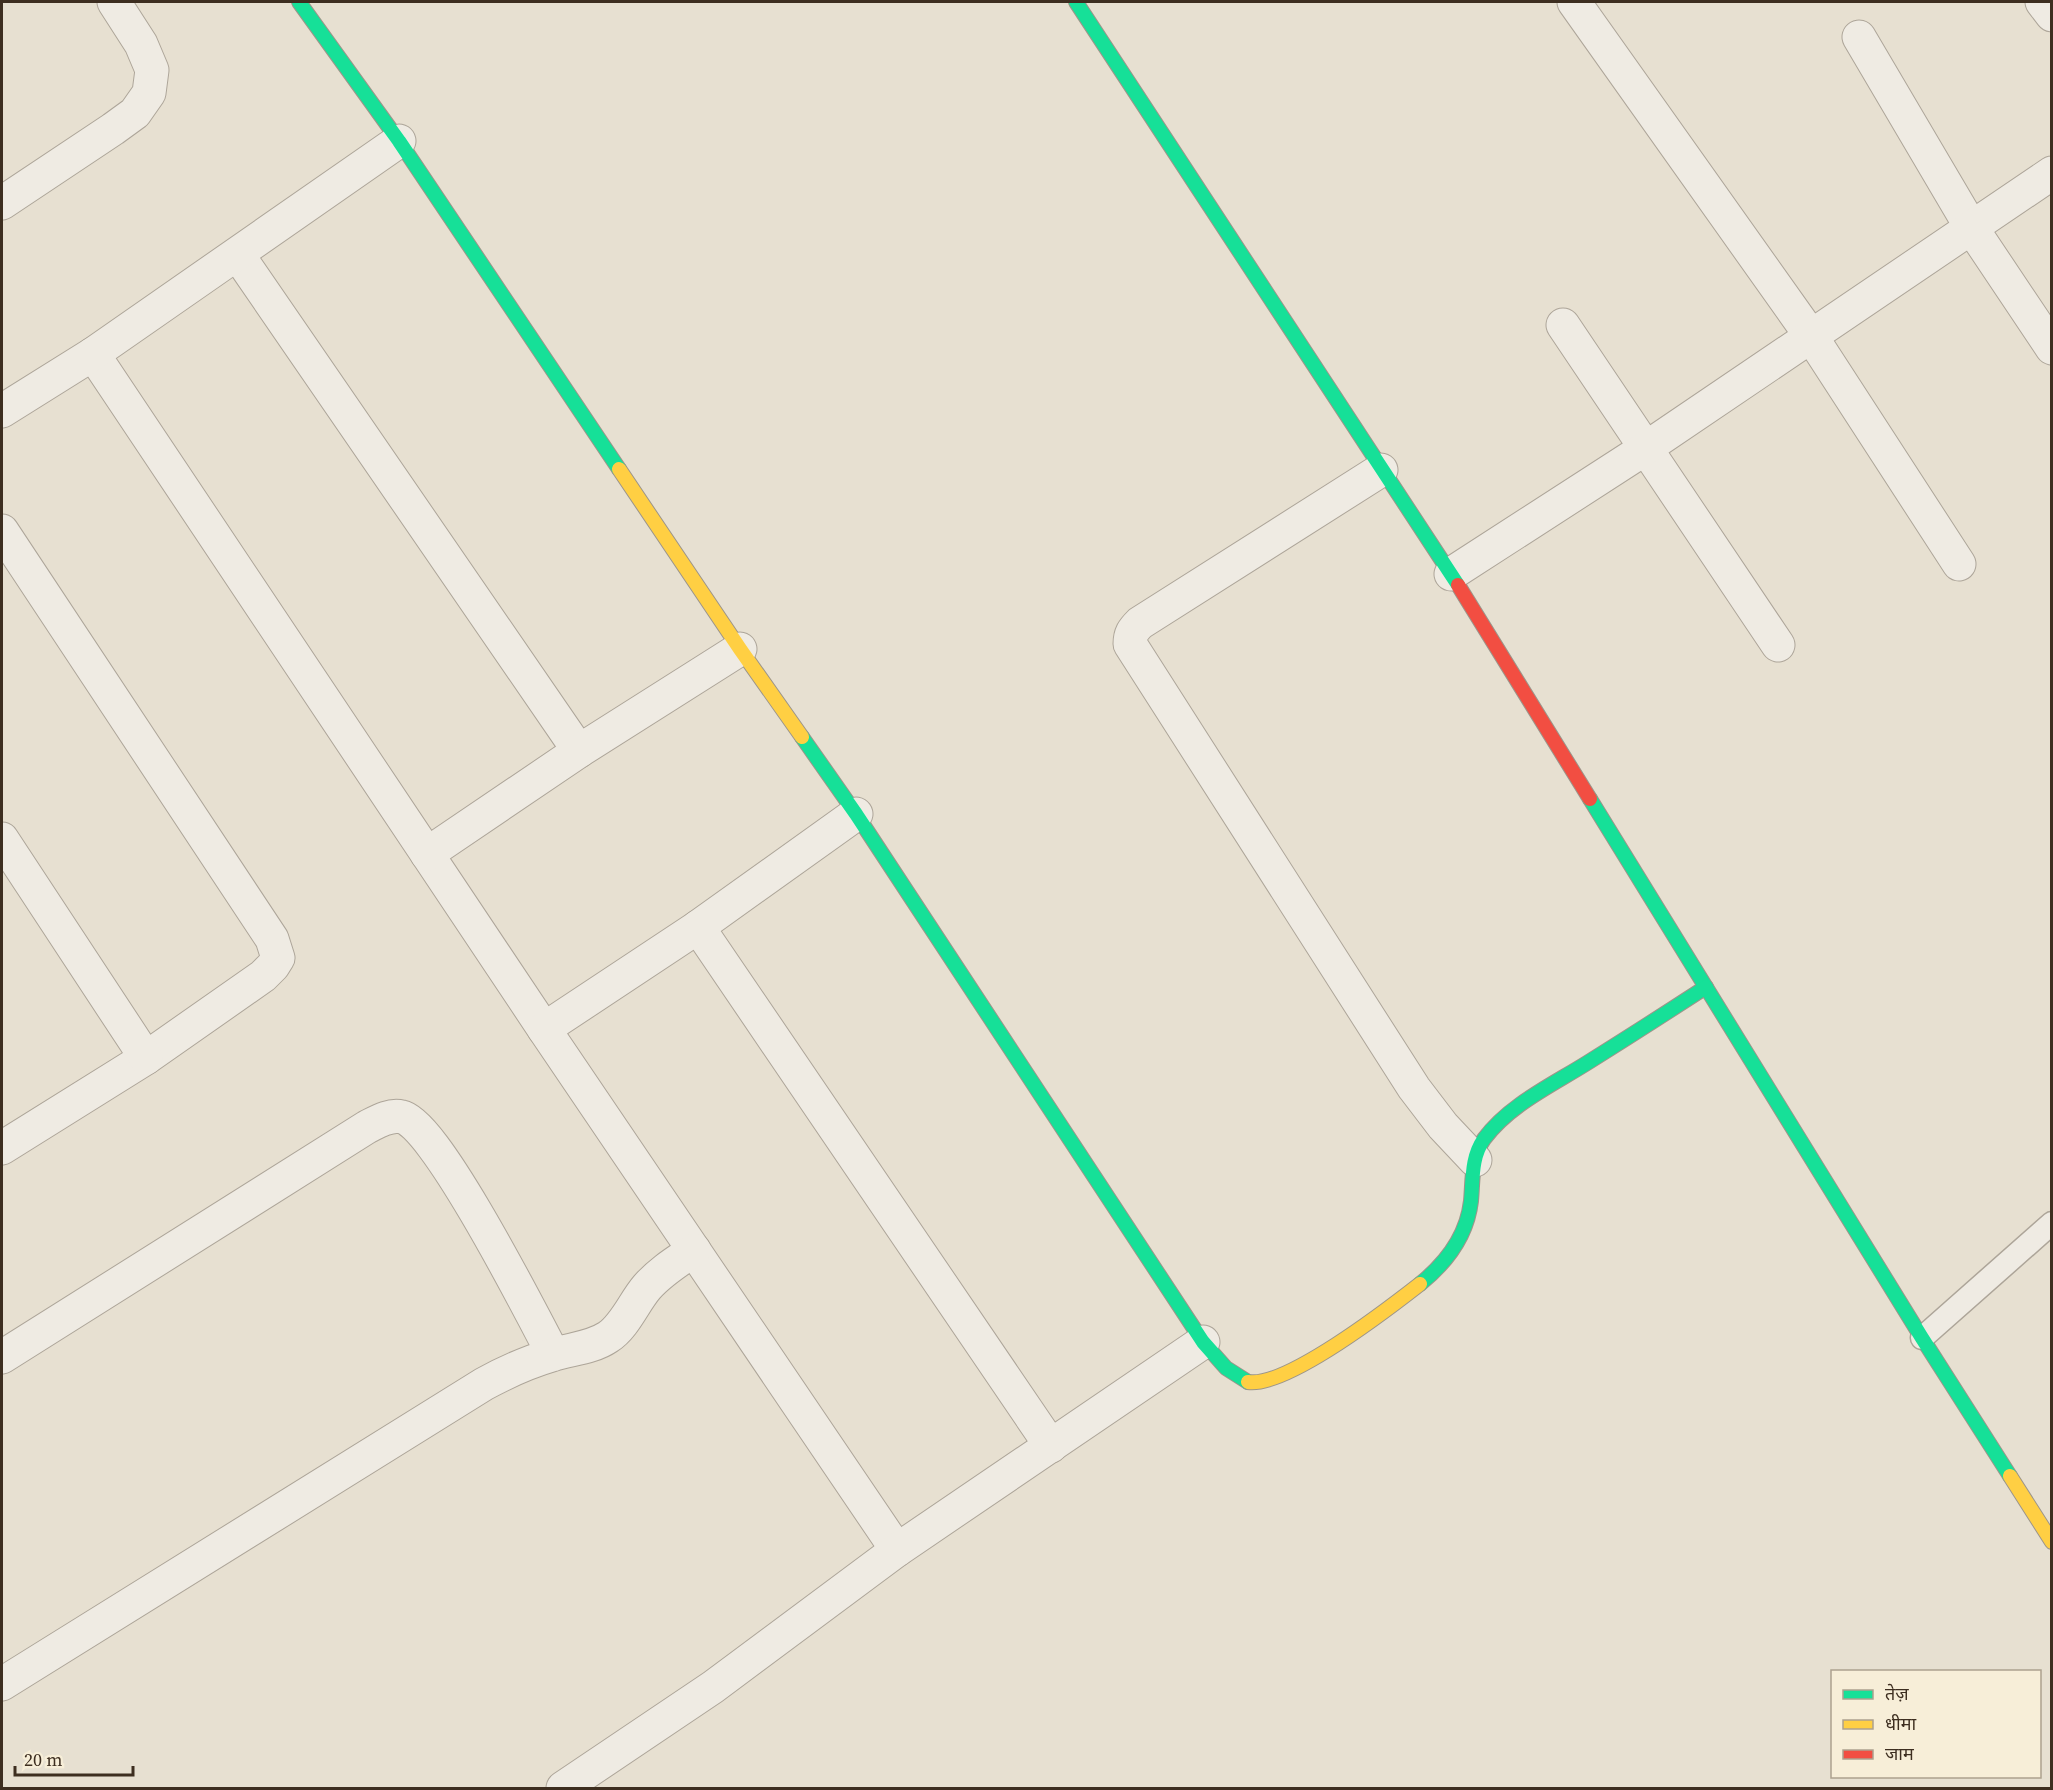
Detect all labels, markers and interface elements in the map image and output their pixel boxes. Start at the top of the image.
legend [1831,1670,2041,1778]
text: तेज़ [1885,1681,1909,1706]
text: धीमा [1885,1711,1916,1736]
scale bar [15,1739,134,1777]
text: जाम [1885,1741,1915,1766]
text: 20 m [24,1747,62,1772]

